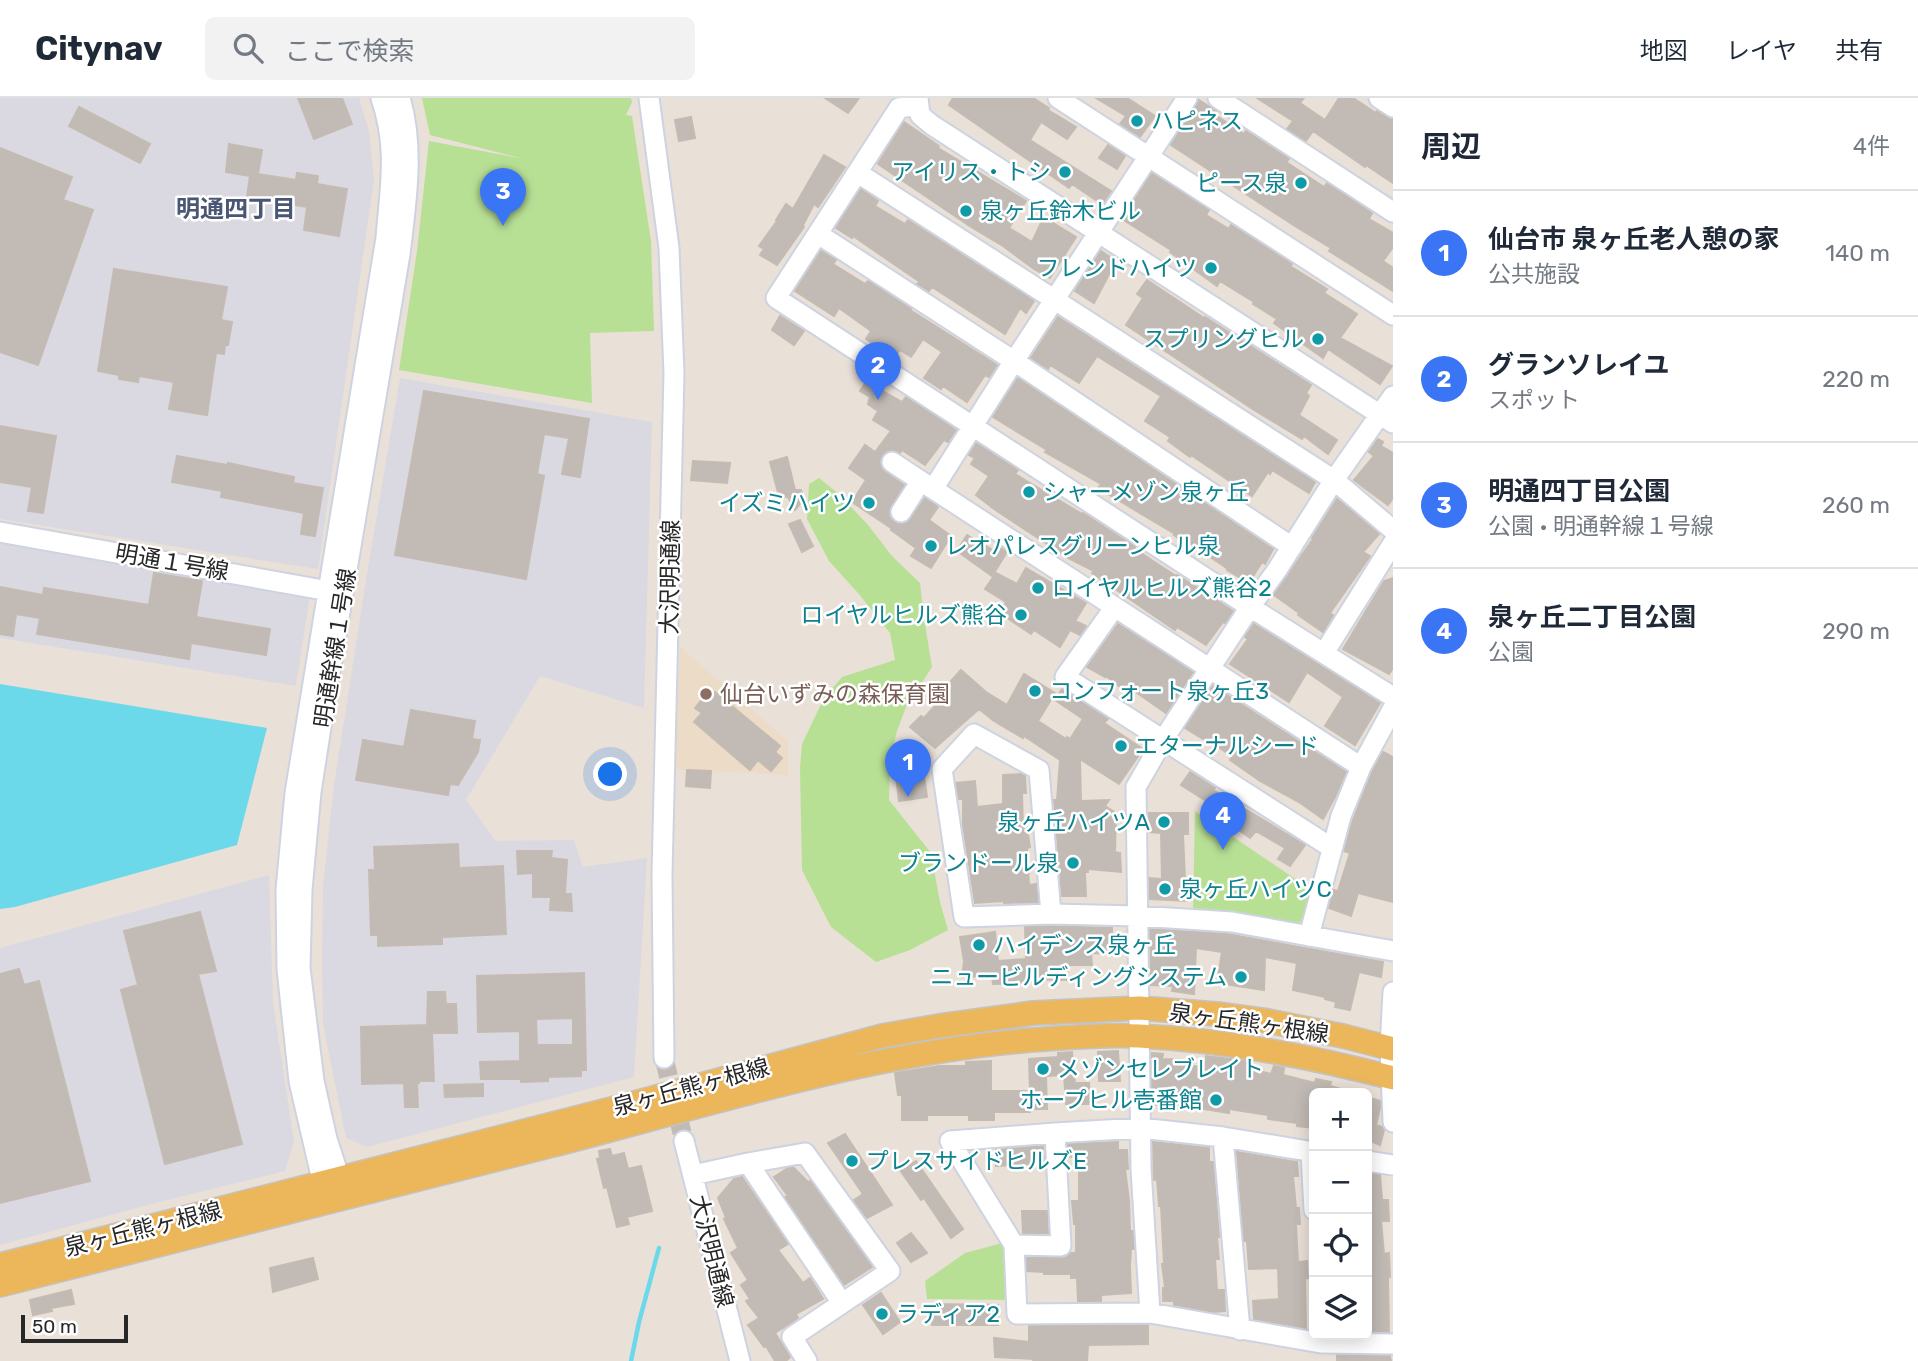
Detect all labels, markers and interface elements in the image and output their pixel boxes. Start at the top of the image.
search box [205,17,695,80]
text: Citynav [35,29,163,68]
icon: search [229,29,267,67]
text: ここで検索 [285,36,415,67]
text: 地図 [1640,37,1688,65]
text: レイヤ [1726,37,1797,65]
text: 共有 [1835,37,1883,65]
place label: ハピネス [1151,107,1243,135]
marker: ハピネス [1129,113,1145,129]
text: 周辺 [1421,129,1481,165]
text: 4件 [1853,132,1890,160]
place label: アイリス・トシ [891,158,1051,186]
marker: アイリス・トシ [1057,164,1073,180]
pin: 3 [480,168,526,226]
place label: ピース泉 [1196,169,1287,197]
marker: ピース泉 [1293,175,1309,191]
district label: 明通四丁目 [176,195,296,223]
place label: 泉ヶ丘鈴木ビル [980,197,1141,225]
marker: 泉ヶ丘鈴木ビル [958,203,974,219]
text: 仙台市 泉ヶ丘老人憩の家 [1488,224,1780,255]
text: 1 [1438,239,1450,267]
text: 140 m [1825,239,1890,267]
place label: フレンドハイツ [1036,254,1197,282]
marker: フレンドハイツ [1203,260,1219,276]
text: 公共施設 [1488,260,1580,288]
place label: スプリングヒル [1143,325,1304,353]
marker: スプリングヒル [1310,331,1326,347]
pin: 2 [855,342,901,400]
text: グランソレイユ [1488,350,1669,381]
text: 2 [1437,365,1451,393]
text: 220 m [1822,365,1890,393]
text: スポット [1488,386,1580,414]
text: 明通四丁目公園 [1488,476,1670,507]
place label: シャーメゾン泉ヶ丘 [1043,478,1249,506]
marker: シャーメゾン泉ヶ丘 [1021,484,1037,500]
place label: イズミハイツ [718,489,855,517]
text: 3 [1436,491,1452,519]
text: 260 m [1822,491,1890,519]
marker: イズミハイツ [861,495,877,511]
text: 公園 · 明通幹線１号線 [1488,512,1714,540]
street label: 大沢明通線 [655,519,685,635]
place label: レオパレスグリーンヒル泉 [945,532,1220,560]
street label: 明通１号線 [113,538,231,586]
marker: レオパレスグリーンヒル泉 [923,538,939,554]
street label: 明通幹線１号線 [309,566,361,730]
place label: ロイヤルヒルズ熊谷2 [1052,574,1272,602]
marker: ロイヤルヒルズ熊谷2 [1030,580,1046,596]
place label: ロイヤルヒルズ熊谷 [801,601,1007,629]
text: 泉ヶ丘二丁目公園 [1488,602,1696,633]
marker: ロイヤルヒルズ熊谷 [1013,607,1029,623]
text: 4 [1436,617,1452,645]
text: 290 m [1822,617,1890,645]
text: 公園 [1488,638,1534,666]
place label: コンフォート泉ヶ丘3 [1049,677,1269,705]
place label: 仙台いずみの森保育園 [720,680,950,708]
marker: コンフォート泉ヶ丘3 [1027,683,1043,699]
marker: 仙台いずみの森保育園 [698,686,714,702]
place label: エターナルシード [1135,732,1319,760]
marker: エターナルシード [1113,738,1129,754]
pin: 1 [885,739,931,797]
your location [593,757,627,791]
pin: 4 [1200,792,1246,850]
place label: 泉ヶ丘ハイツA [997,808,1150,836]
marker: 泉ヶ丘ハイツA [1156,814,1172,830]
place label: ブランドール泉 [898,849,1059,877]
marker: ブランドール泉 [1065,855,1081,871]
place label: 泉ヶ丘ハイツC [1179,875,1332,903]
marker: 泉ヶ丘ハイツC [1157,881,1173,897]
place label: ハイデンス泉ヶ丘 [993,931,1176,959]
marker: ハイデンス泉ヶ丘 [971,937,987,953]
place label: ニュービルディングシステム [930,963,1227,991]
marker: ニュービルディングシステム [1233,969,1249,985]
street label: 泉ヶ丘熊ヶ根線 [1167,998,1331,1048]
street label: 泉ヶ丘熊ヶ根線 [610,1053,772,1121]
place label: メゾンセレブレイト [1057,1055,1264,1083]
marker: メゾンセレブレイト [1035,1061,1051,1077]
place label: ホープヒル壱番館 [1019,1086,1202,1114]
map controls [1309,1088,1372,1340]
button: + [1309,1088,1372,1151]
marker: ホープヒル壱番館 [1208,1092,1224,1108]
place label: プレスサイドヒルズE [866,1147,1087,1175]
button: − [1309,1151,1372,1214]
marker: プレスサイドヒルズE [844,1153,860,1169]
street label: 大沢明通線 [685,1192,739,1310]
street label: 泉ヶ丘熊ヶ根線 [62,1196,224,1262]
button: locate [1309,1214,1372,1277]
button: layers [1309,1277,1372,1340]
place label: ラディア2 [896,1300,1000,1328]
marker: ラディア2 [874,1306,890,1322]
scale bar [21,1312,128,1344]
text: 50 m [32,1315,77,1338]

